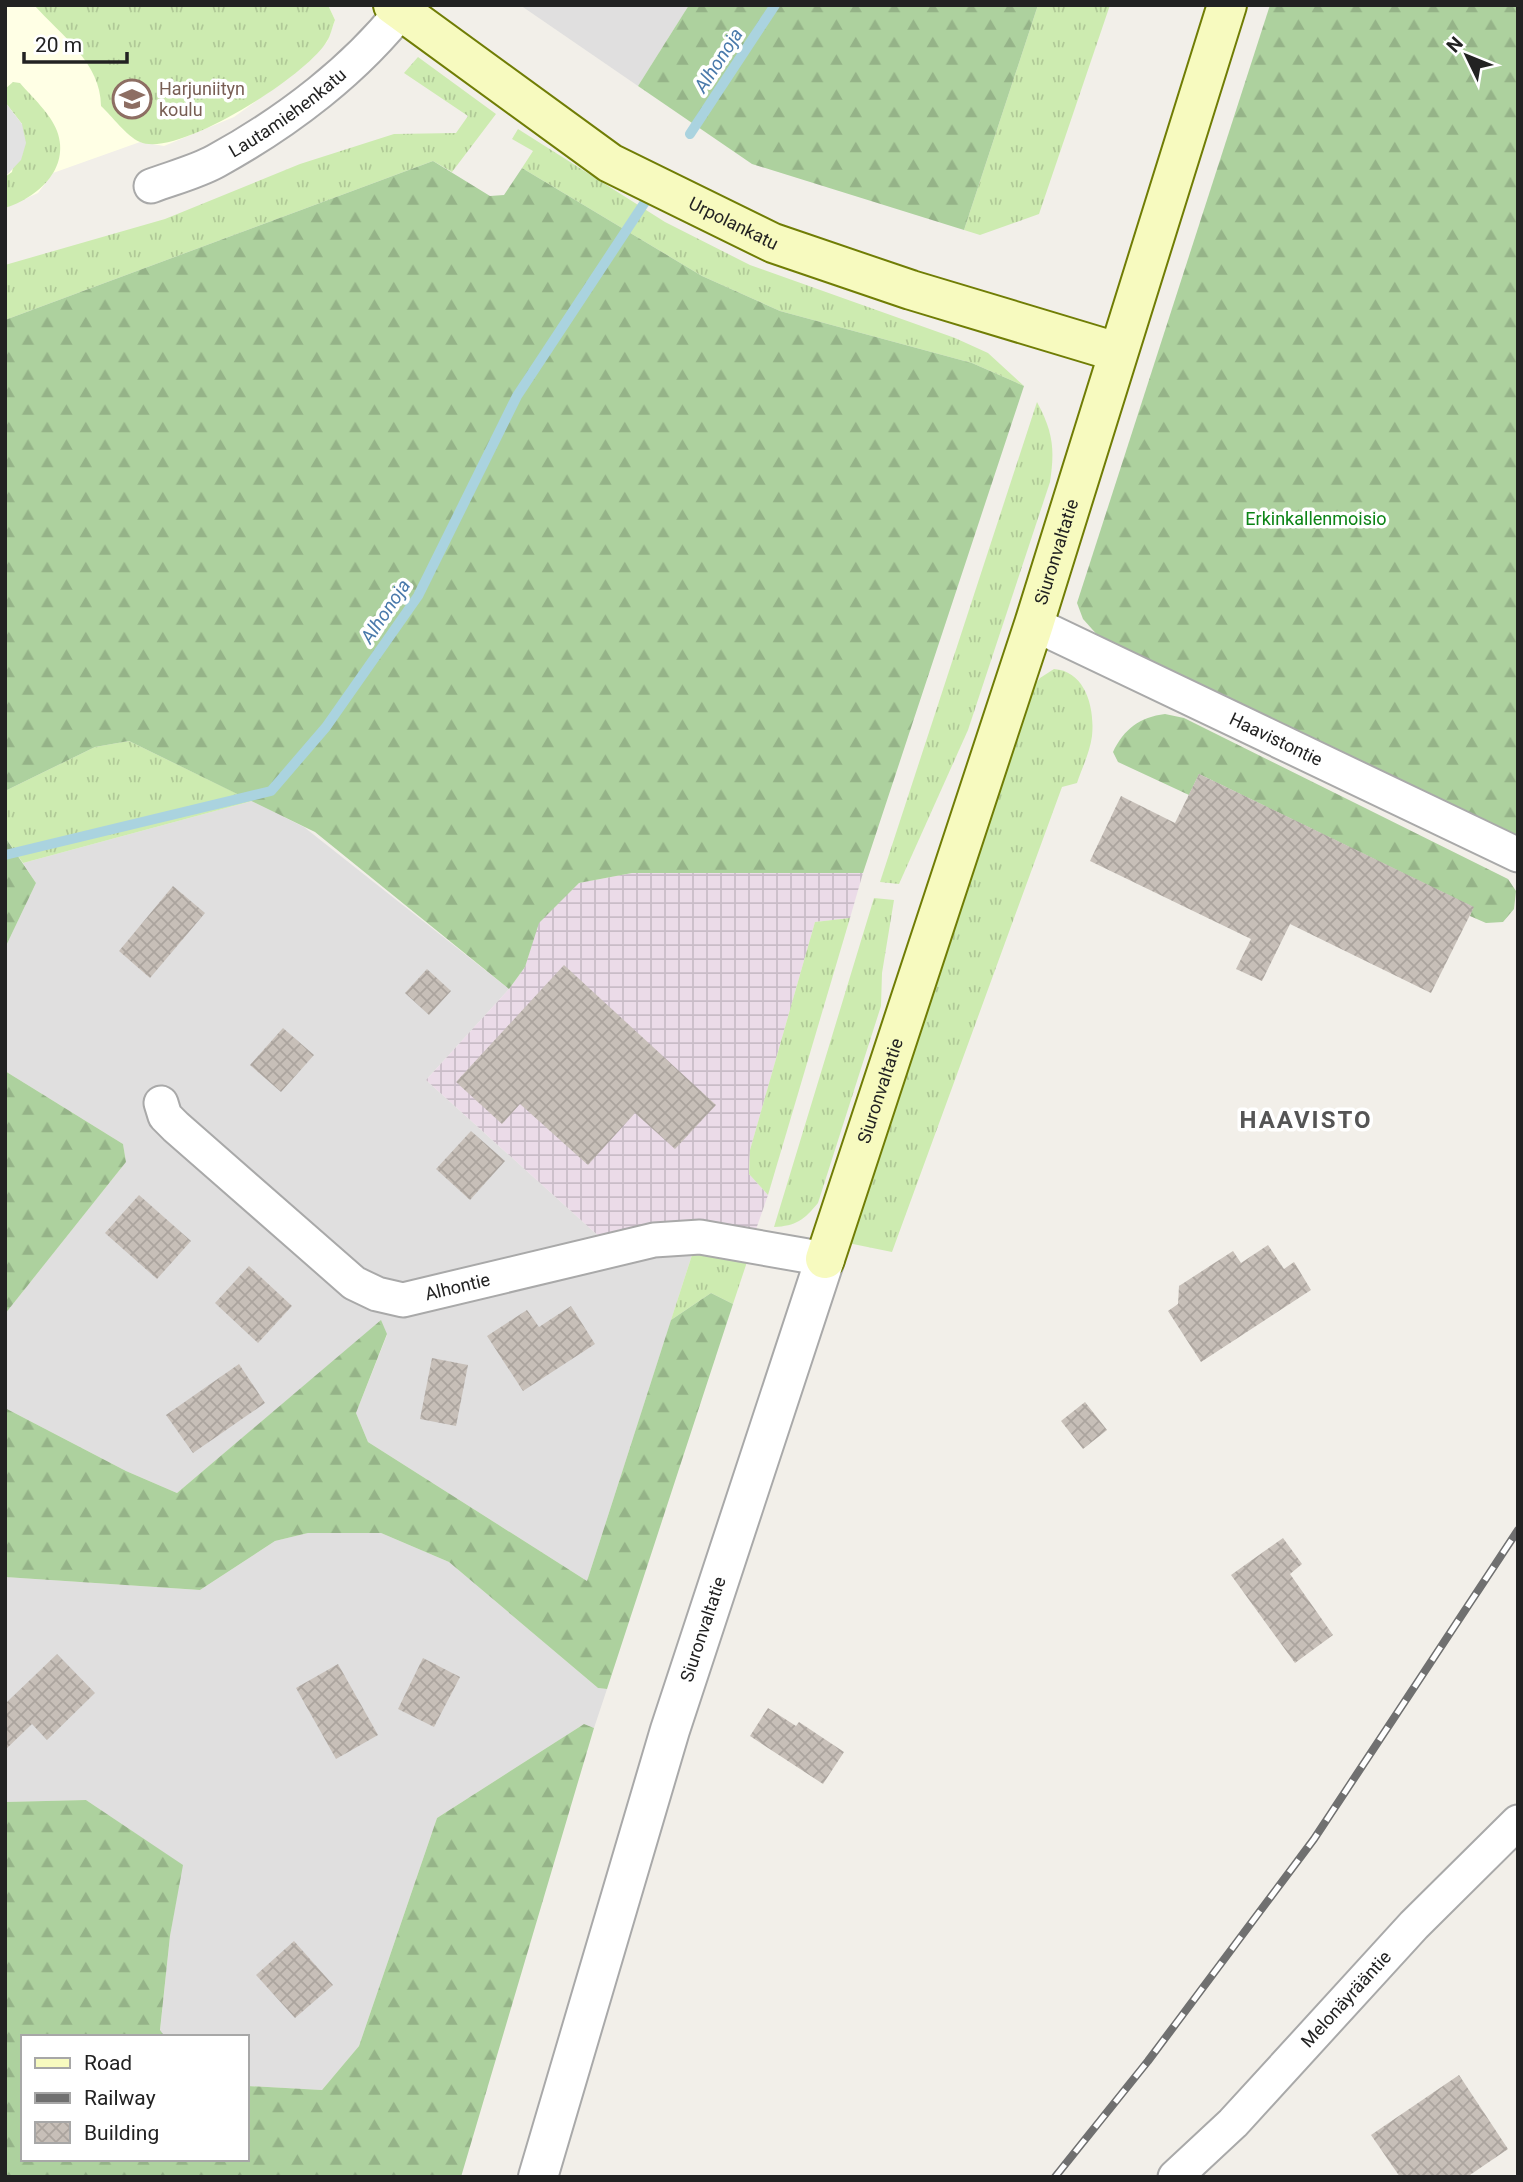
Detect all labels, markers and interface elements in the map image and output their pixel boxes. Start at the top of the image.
scale bar [24,21,128,65]
north arrow [1432,21,1502,91]
water label: Alhonoja [689,24,748,98]
text: N [1442,32,1468,57]
text: 20 m [35,33,82,57]
street label: Lautamiehenkatu [225,64,350,161]
school or university icon: Harjuniityn koulu [111,78,153,120]
place label: Harjuniityn koulu [159,78,245,120]
street label: Urpolankatu [686,192,782,254]
street label: Siuronvaltatie [1030,496,1082,607]
park label: Erkinkallenmoisio [1245,508,1387,529]
water label: Alhonoja [355,575,415,649]
street label: Haavistontie [1226,708,1326,770]
street label: Siuronvaltatie [853,1035,907,1146]
district label: HAAVISTO [1239,1106,1373,1134]
street label: Alhontie [423,1269,492,1304]
street label: Siuronvaltatie [676,1574,730,1685]
street label: Melonäyrääntie [1297,1946,1395,2051]
legend [21,2035,248,2161]
text: Road [84,2051,132,2075]
text: Railway [84,2086,156,2110]
text: Building [84,2121,159,2145]

